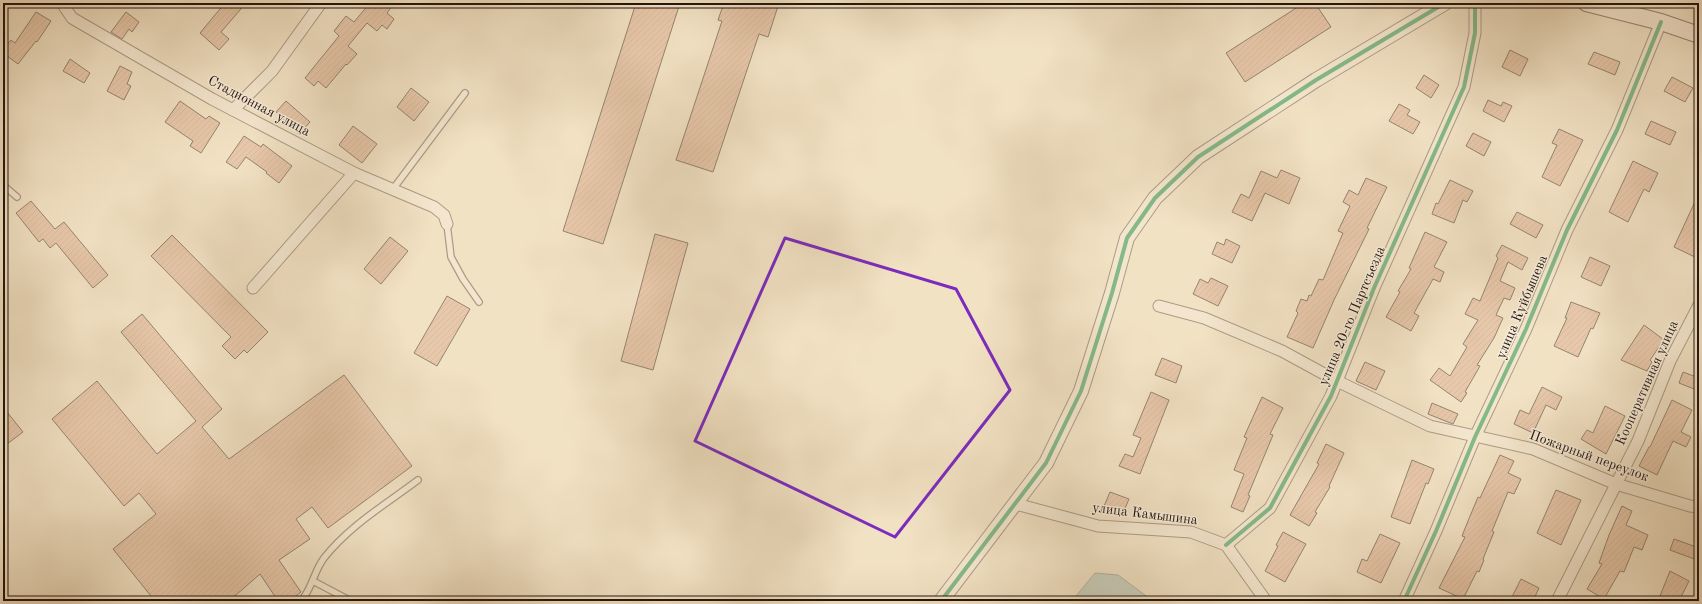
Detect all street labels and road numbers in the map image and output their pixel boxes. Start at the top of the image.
street label: Стадионная улица [206,73,312,139]
street label: улица 20-го Партсъезда [1316,244,1388,388]
street label: улица Куйбышева [1494,253,1550,361]
street label: Кооперативная улица [1613,318,1681,447]
street label: Пожарный переулок [1527,428,1651,484]
street label: улица Камышина [1091,501,1199,527]

